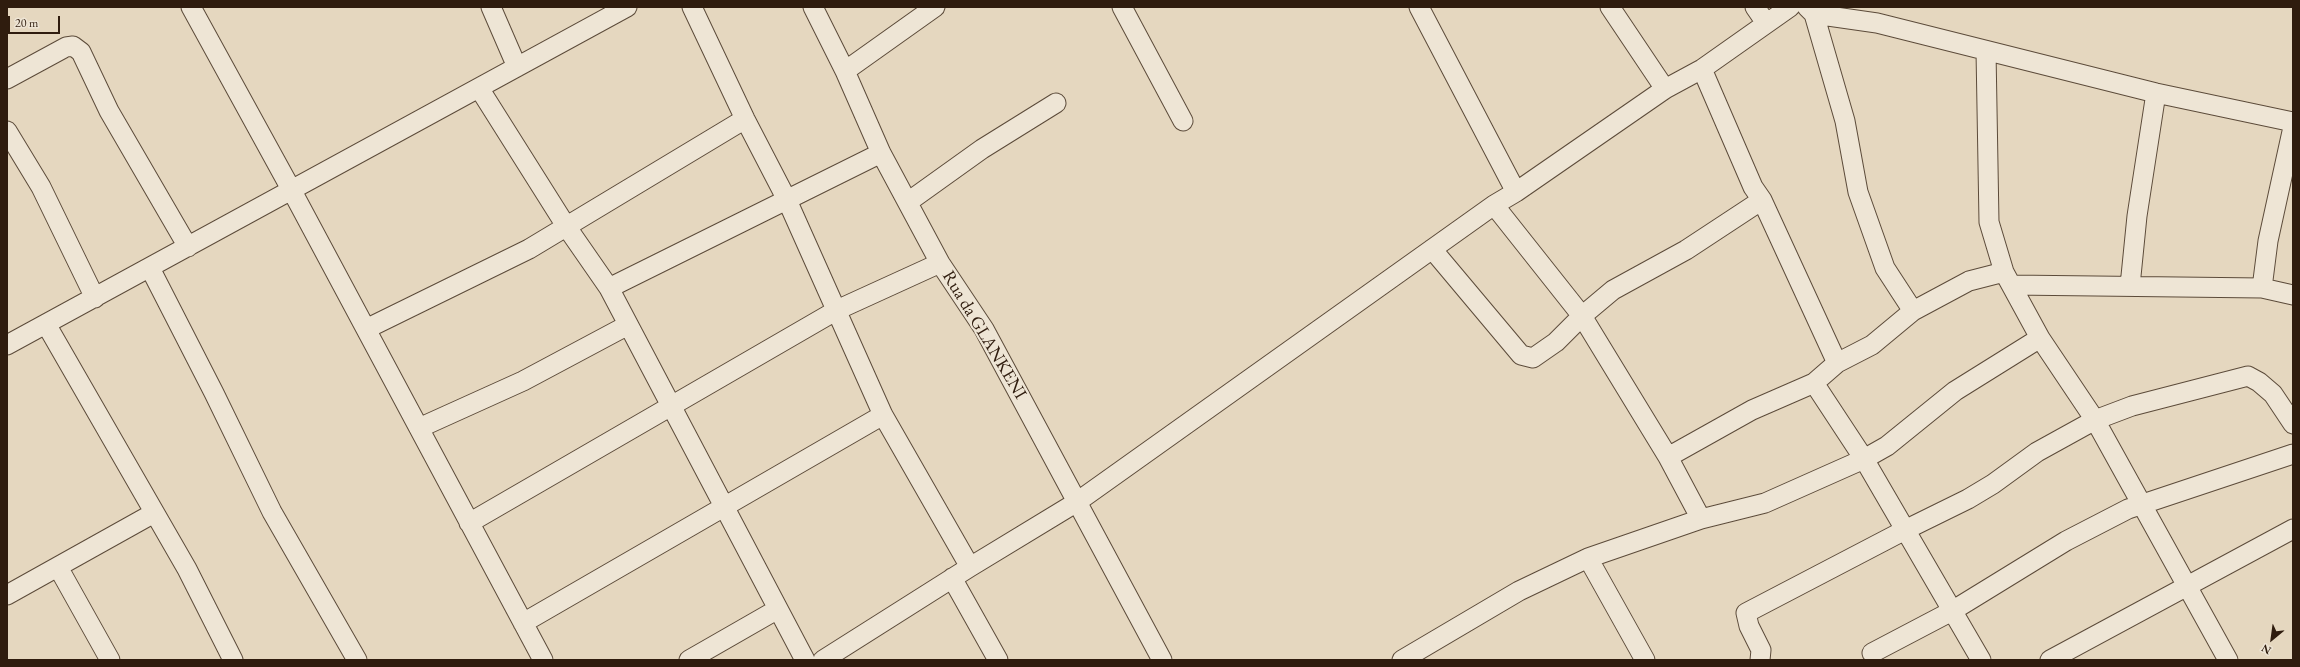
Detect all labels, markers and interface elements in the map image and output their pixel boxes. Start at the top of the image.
scale bar [10,8,62,34]
text: 20 m [15,15,38,31]
street label: Rua da GLANKENI [937,267,1031,403]
north arrow [2252,619,2292,659]
text: N [2259,641,2273,658]

